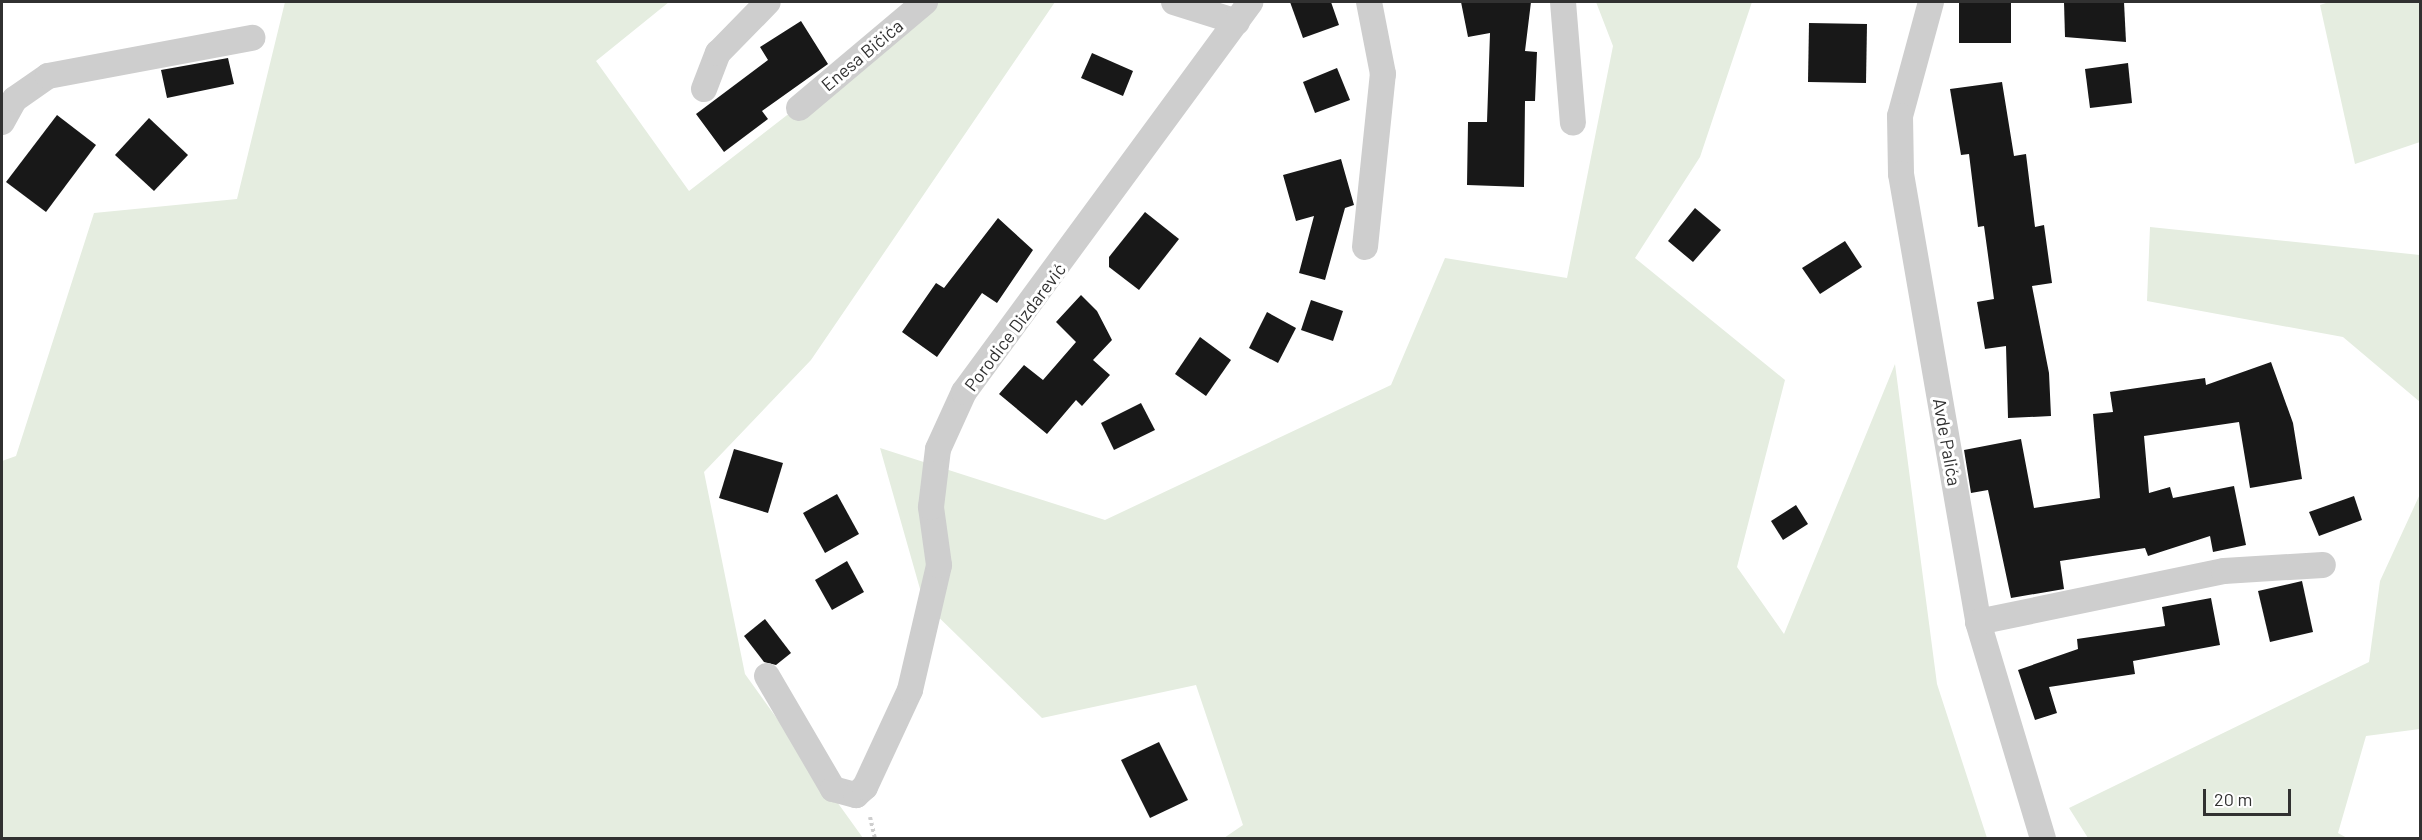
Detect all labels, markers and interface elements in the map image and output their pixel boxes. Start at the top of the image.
street label: Enesa Bičića [817,15,907,95]
street label: Porodice Dizdarević [960,259,1070,395]
street label: Avde Palića [1929,396,1965,488]
scale bar [2206,777,2294,815]
text: 20 m [2214,788,2252,810]

